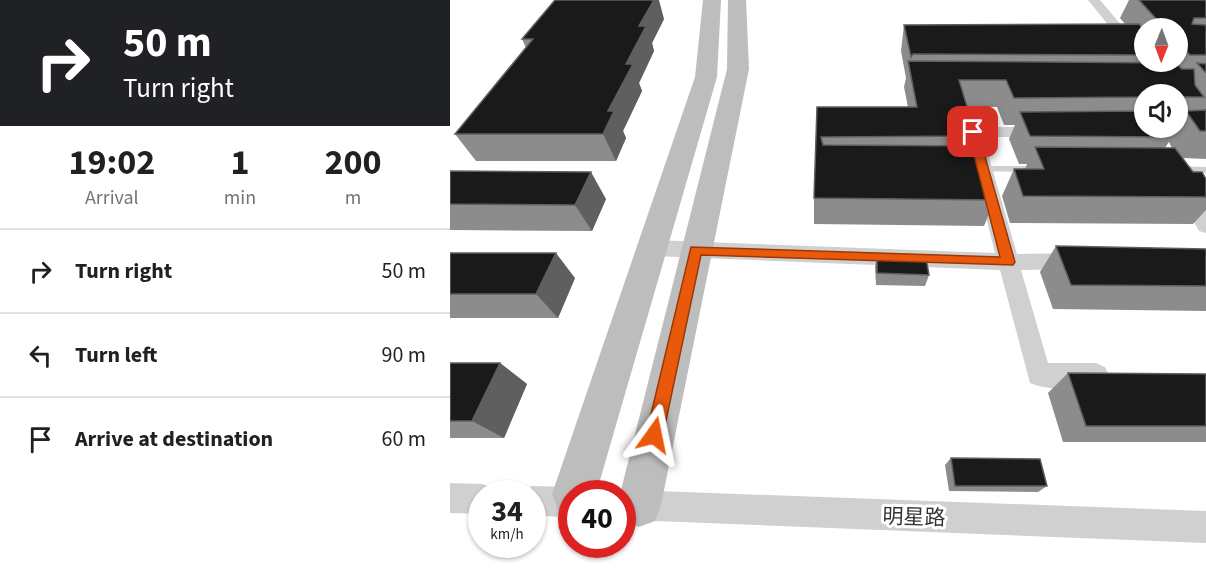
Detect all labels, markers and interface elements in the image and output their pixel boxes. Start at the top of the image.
text: 50 m [123,13,212,73]
north arrow [1134,18,1188,72]
map controls [1134,18,1188,138]
icon: right [24,24,102,102]
text: Turn right [123,69,234,108]
button: sound [1134,84,1188,138]
pin [947,106,998,157]
icon: arrive [956,115,989,148]
text: 19:02 [68,137,155,188]
text: 1 [230,137,249,188]
text: 200 [325,137,382,188]
text: Arrival [85,184,139,212]
text: min [224,184,256,212]
text: m [345,184,361,212]
icon: right [24,255,57,288]
text: Turn right [75,255,172,287]
text: 50 m [381,255,426,287]
icon: left [24,339,57,372]
text: Turn left [75,339,157,371]
text: 90 m [381,339,426,371]
position arrow [622,403,686,467]
icon: arrive [24,423,57,456]
text: Arrive at destination [75,423,273,455]
text: 60 m [381,423,426,455]
speed limit sign: 40 [558,480,636,558]
text: 34 [491,490,523,533]
street label: 明星路 [882,501,946,533]
text: km/h [490,524,524,545]

